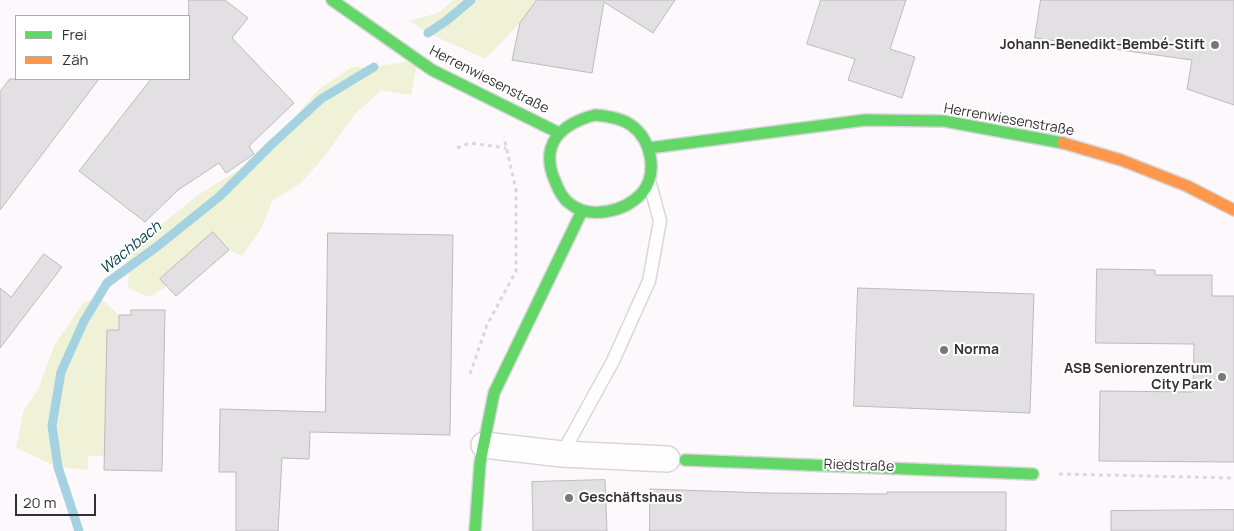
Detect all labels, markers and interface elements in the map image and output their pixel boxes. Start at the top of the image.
legend [15,15,190,80]
text: Frei [62,24,87,45]
place label: Johann-Benedikt-Bembé-Stift [1000,37,1205,53]
marker: Johann-Benedikt-Bembé-Stift [1209,39,1221,51]
street label: Herrenwiesenstraße [426,43,552,117]
text: Zäh [62,49,88,70]
street label: Herrenwiesenstraße [943,100,1075,140]
water label: Wachbach [97,218,165,278]
place label: Norma [954,342,999,358]
marker: Norma [938,344,950,356]
place label: ASB Seniorenzentrum City Park [1064,361,1212,394]
marker: ASB Seniorenzentrum City Park [1216,371,1228,383]
street label: Riedstraße [823,456,895,476]
scale bar [18,484,99,516]
place label: Geschäftshaus [579,490,682,506]
text: 20 m [23,492,56,513]
marker: Geschäftshaus [563,492,575,504]

